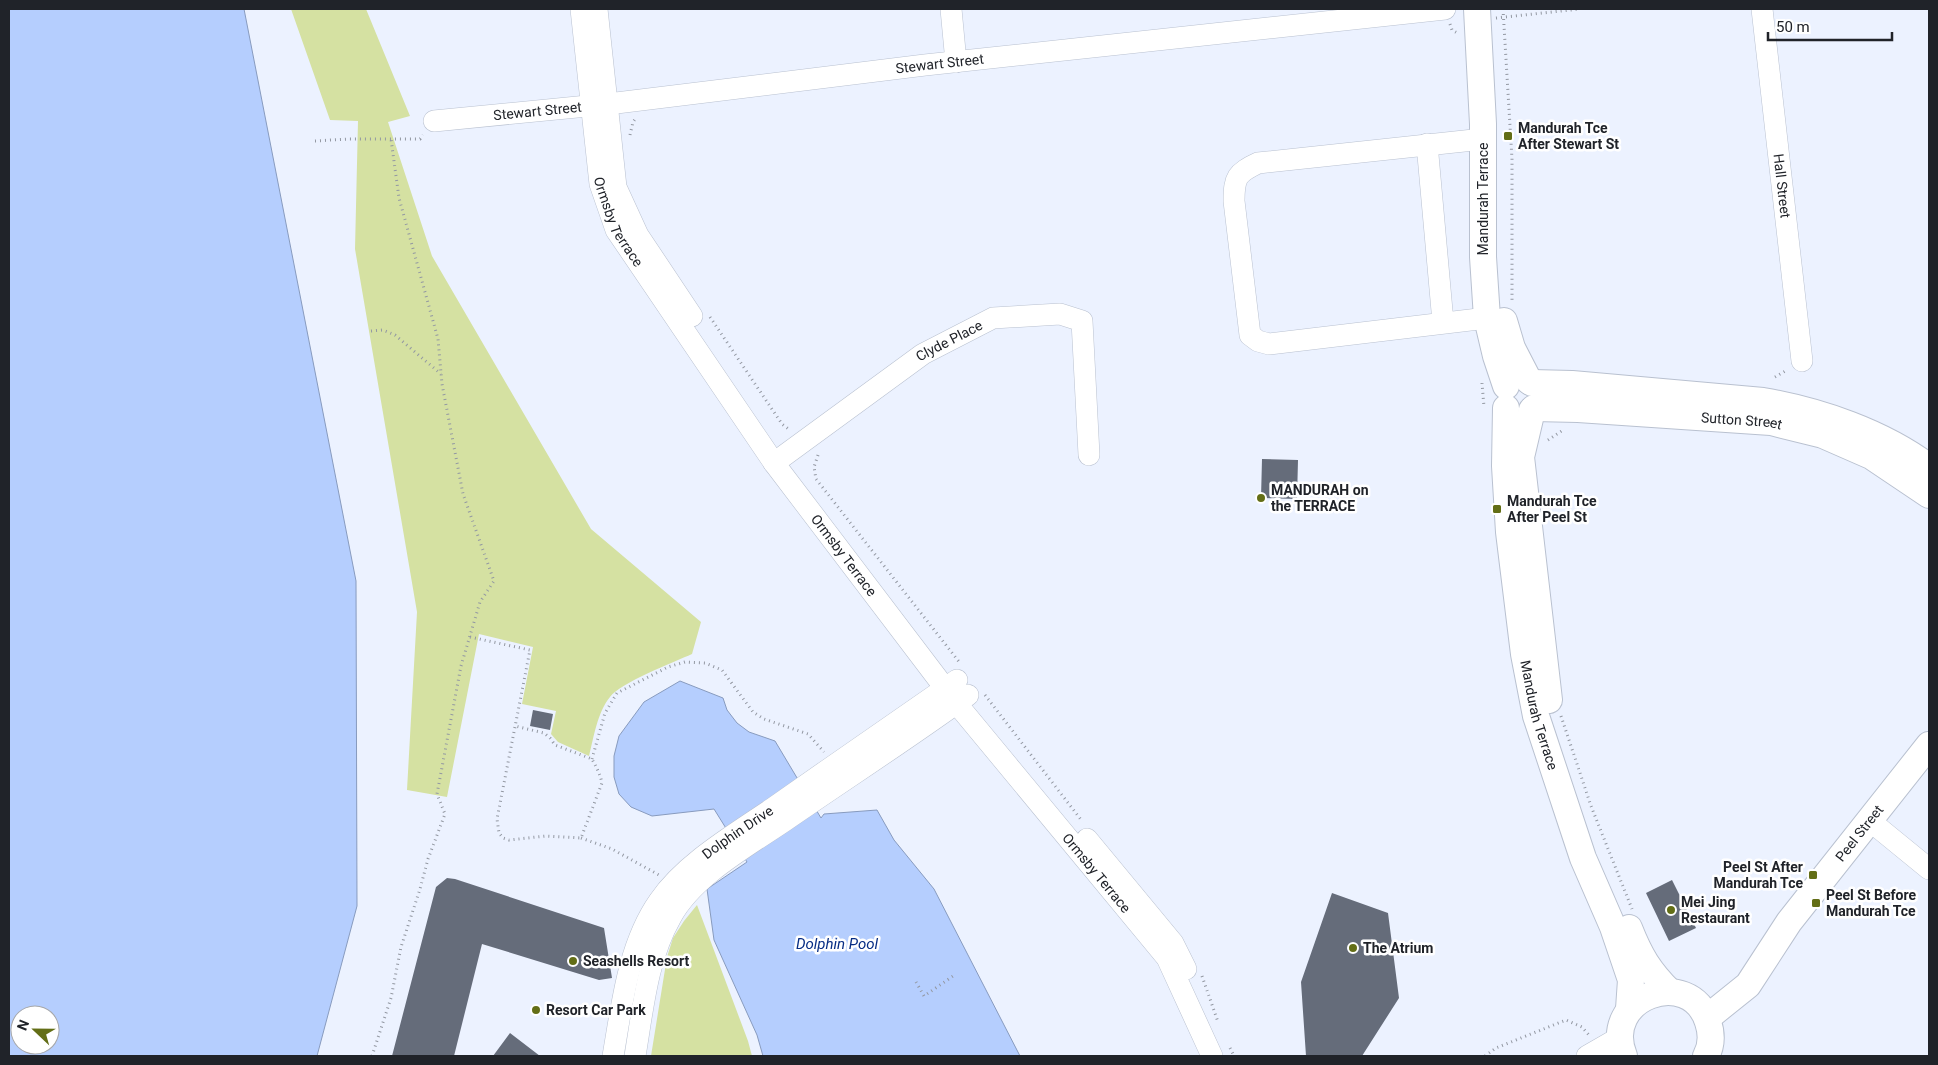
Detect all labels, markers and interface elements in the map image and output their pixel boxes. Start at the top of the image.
scale bar [1768,10,1892,42]
text: 50 m [1776,18,1810,36]
street label: Stewart Street [895,51,985,77]
street label: Stewart Street [493,99,583,123]
place label: Mandurah Tce After Stewart St [1518,120,1619,152]
marker: Mandurah Tce After Stewart St [1502,130,1514,142]
street label: Mandurah Terrace [1475,143,1491,255]
street label: Hall Street [1770,153,1794,219]
street label: Ormsby Terrace [591,176,646,270]
street label: Clyde Place [913,317,985,365]
street label: Sutton Street [1701,409,1784,433]
place label: MANDURAH on the TERRACE [1271,482,1369,514]
marker: MANDURAH on the TERRACE [1255,492,1267,504]
place label: Mandurah Tce After Peel St [1507,493,1597,525]
marker: Mandurah Tce After Peel St [1491,503,1503,515]
street label: Ormsby Terrace [808,511,880,599]
street label: Mandurah Terrace [1517,659,1561,772]
street label: Peel Street [1832,801,1887,865]
street label: Dolphin Drive [699,802,776,862]
street label: Ormsby Terrace [1059,830,1134,916]
place label: Peel St After Mandurah Tce [1713,859,1803,891]
marker: Peel St After Mandurah Tce [1807,869,1819,881]
place label: Peel St Before Mandurah Tce [1826,887,1916,919]
place label: Mei Jing Restaurant [1681,894,1750,926]
marker: Peel St Before Mandurah Tce [1810,897,1822,909]
marker: Mei Jing Restaurant [1665,904,1677,916]
water label: Dolphin Pool [796,935,878,953]
place label: The Atrium [1363,940,1433,956]
marker: The Atrium [1347,942,1359,954]
place label: Seashells Resort [583,953,689,969]
marker: Seashells Resort [567,955,579,967]
place label: Resort Car Park [546,1002,646,1018]
marker: Resort Car Park [530,1004,542,1016]
north arrow [10,1005,60,1055]
text: N [14,1018,32,1033]

